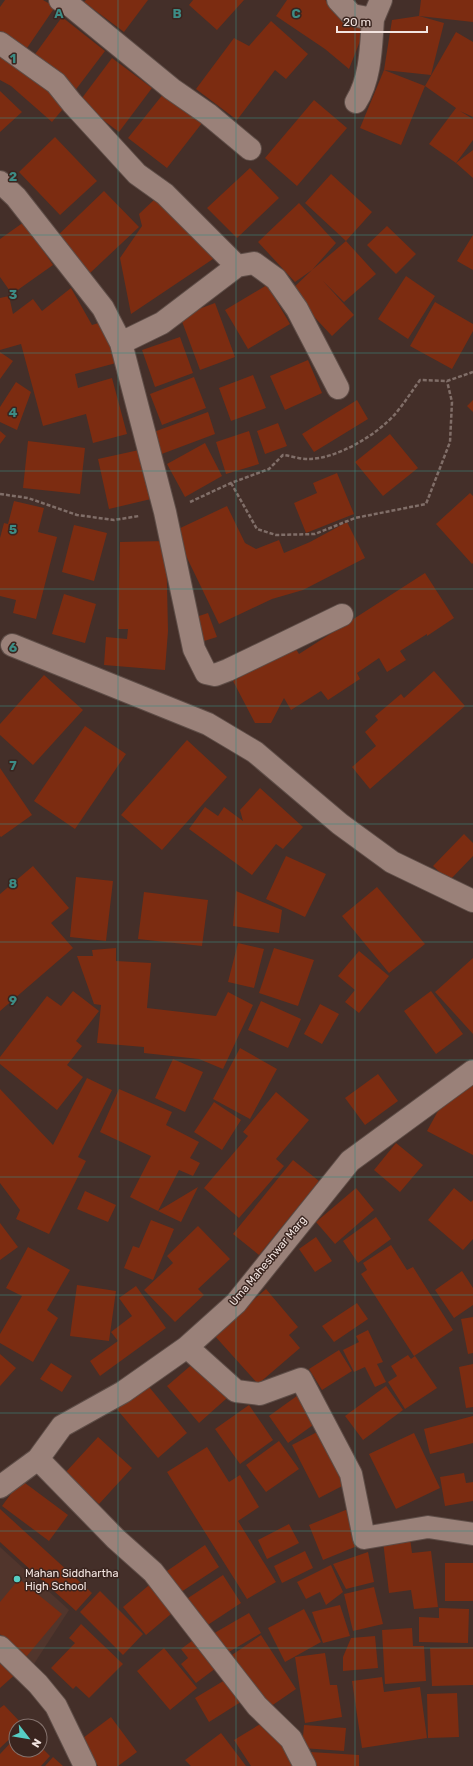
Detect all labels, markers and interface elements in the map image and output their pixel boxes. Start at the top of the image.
text: A [54,6,64,21]
text: B [172,6,182,21]
text: C [291,6,301,21]
scale bar [337,8,427,34]
text: 20 m [343,15,371,29]
text: 1 [10,51,16,66]
text: 2 [9,169,17,184]
text: 3 [9,287,18,302]
text: 4 [9,405,18,420]
text: 5 [9,522,17,537]
text: 6 [9,640,18,655]
text: 7 [9,758,17,773]
text: 8 [9,876,18,891]
text: 9 [9,993,17,1008]
street label: Uma Maheshwar Marg [227,1214,309,1308]
place label: Mahan Siddhartha High School [25,1567,119,1593]
marker: Mahan Siddhartha High School [12,1574,22,1584]
north arrow [8,1718,48,1758]
text: N [28,1736,44,1750]

